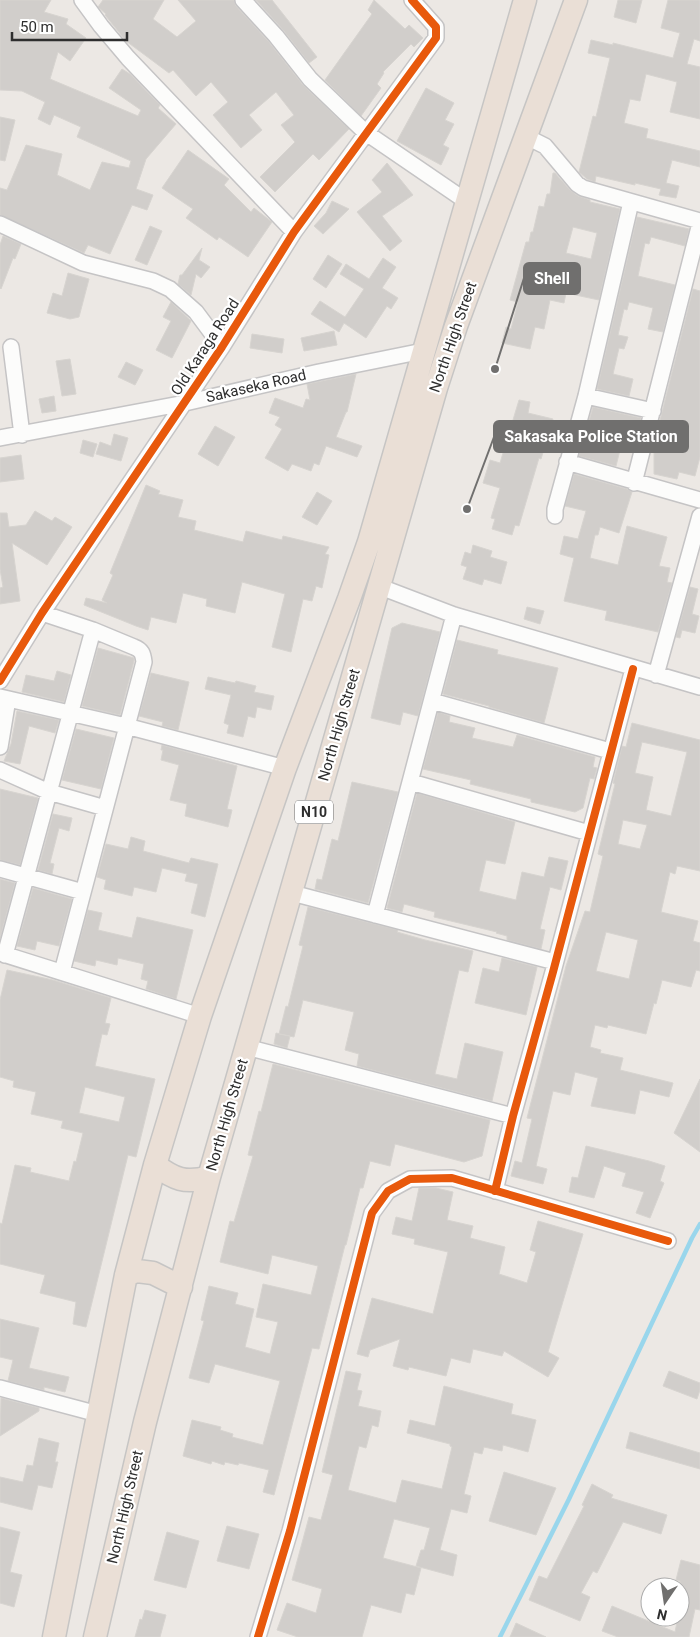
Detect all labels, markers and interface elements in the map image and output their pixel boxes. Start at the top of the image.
scale bar [12,10,128,42]
text: 50 m [20,18,54,36]
callout: Shell [524,263,580,294]
text: Shell [534,269,570,288]
street label: North High Street [426,279,480,395]
street label: Old Karaga Road [167,295,243,399]
street label: Sakaseka Road [204,366,308,406]
callout: Sakasaka Police Station [494,421,688,452]
text: Sakasaka Police Station [504,427,678,446]
street label: North High Street [314,667,364,783]
road number: N10 [295,800,333,824]
street label: North High Street [202,1057,252,1173]
street label: North High Street [103,1448,147,1565]
north arrow [640,1577,690,1627]
text: N [655,1606,669,1624]

